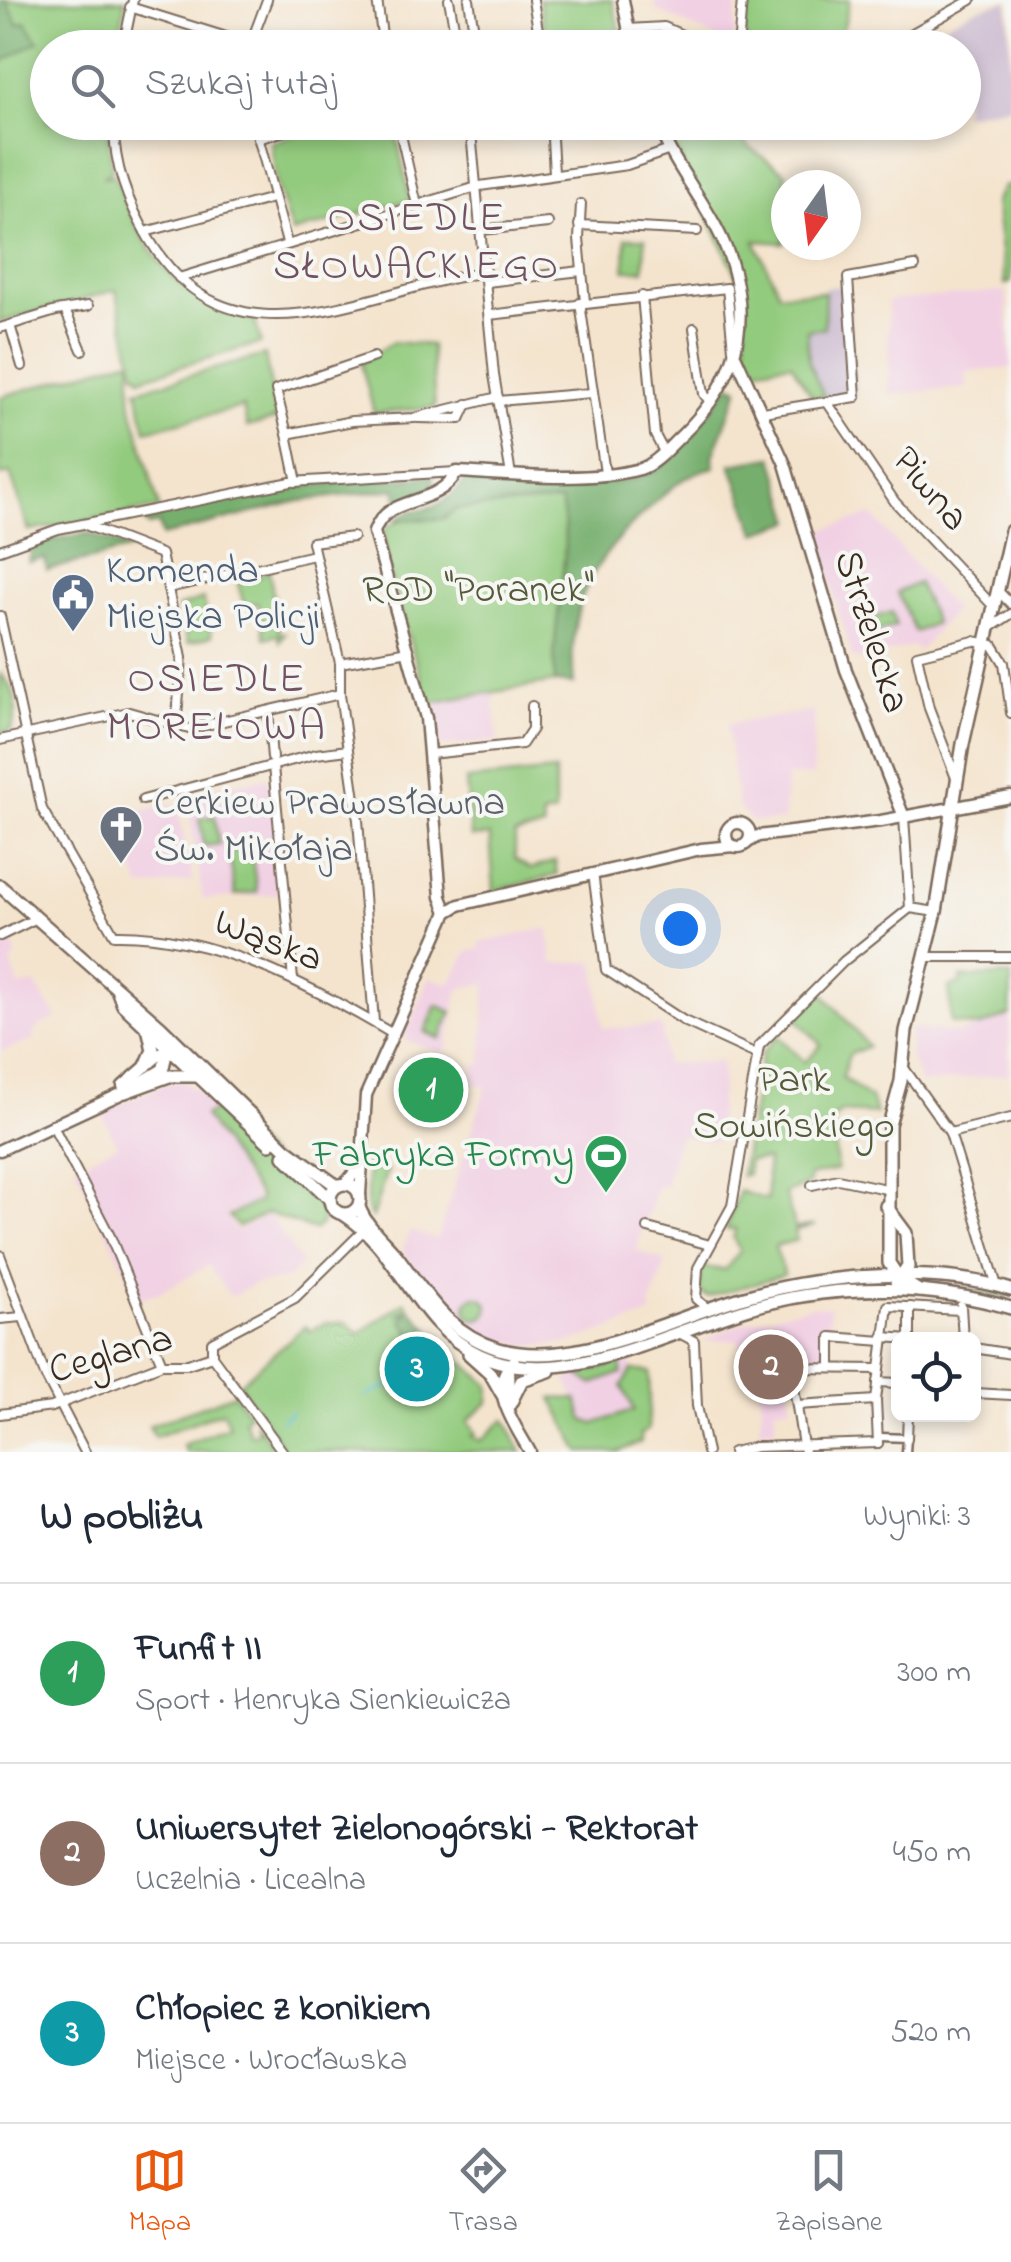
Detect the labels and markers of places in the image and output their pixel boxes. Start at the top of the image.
place label: Komenda Miejska Policji [106,543,320,648]
public building icon: Komenda Miejska Policji [50,572,96,633]
place label: Cerkiew Prawosławna Św. Mikołaja [154,775,505,880]
church icon: Cerkiew Prawosławna Św. Mikołaja [98,804,144,865]
pin: 1 [398,1052,464,1128]
place label: Fabryka Formy [312,1127,574,1186]
sports icon: Fabryka Formy [583,1133,629,1194]
pin: 2 [738,1330,804,1404]
pin: 3 [384,1332,450,1406]

